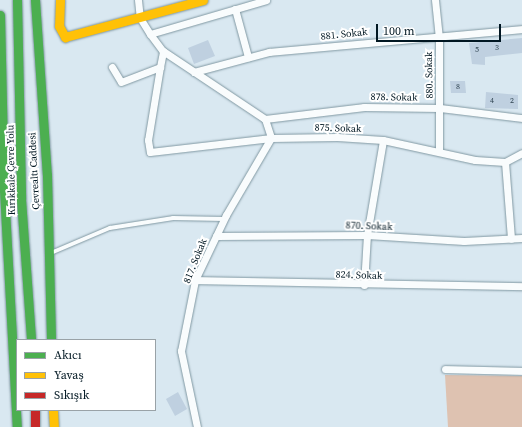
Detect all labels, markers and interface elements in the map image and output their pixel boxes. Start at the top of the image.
scale bar [378,16,503,42]
text: 100 m [383,23,415,39]
street label: 881. Sokak [320,26,368,42]
house number: 3 [495,43,499,53]
house number: 5 [475,45,479,55]
street label: 880. Sokak [423,51,435,99]
house number: 8 [456,82,460,92]
street label: 878. Sokak [370,91,418,103]
house number: 4 [490,96,494,106]
house number: 2 [510,96,514,106]
street label: 875. Sokak [314,121,362,135]
street label: Kırıkkale Çevre Yolu [4,125,18,215]
street label: Çevrealtı Caddesi [26,132,42,210]
street label: 870. Sokak [345,219,393,233]
street label: 817. Sokak [181,237,209,285]
street label: 824. Sokak [335,268,383,282]
legend [16,339,156,411]
text: Akıcı [54,347,82,363]
text: Yavaş [54,367,84,383]
text: Sıkışık [54,387,89,403]

